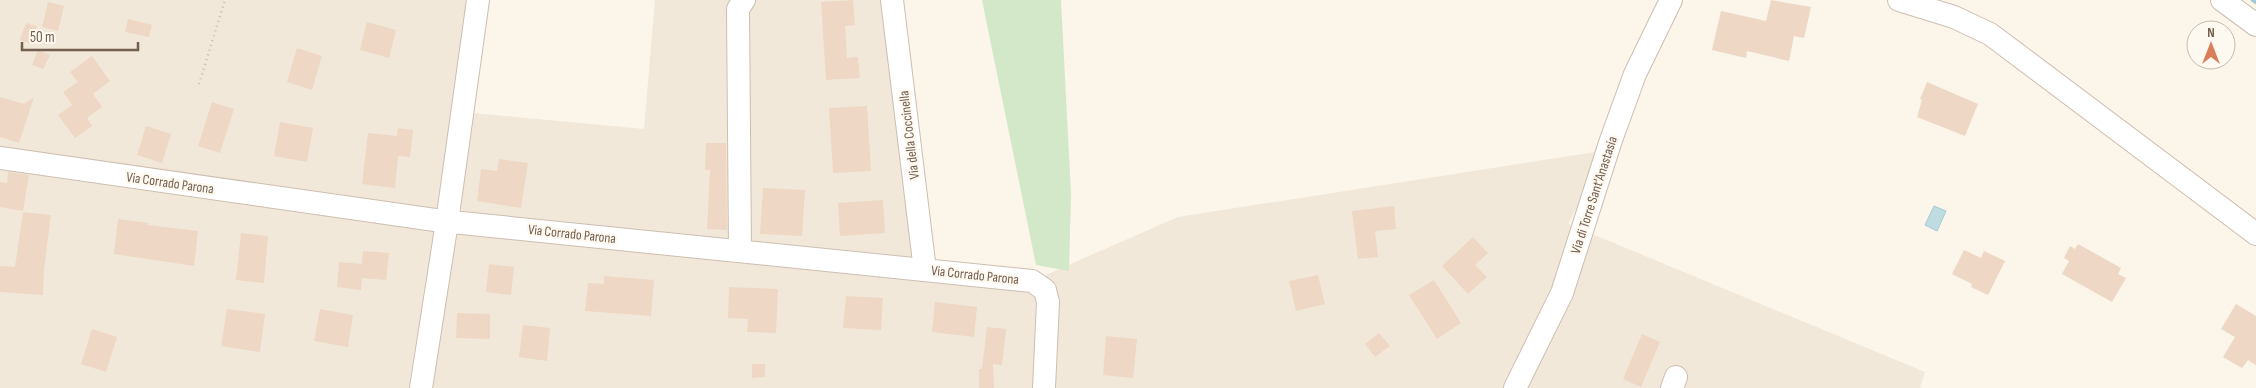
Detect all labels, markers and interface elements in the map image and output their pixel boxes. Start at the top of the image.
scale bar [22,20,139,52]
north arrow [2186,20,2236,70]
text: N [2207,24,2215,41]
text: 50 m [30,28,55,47]
street label: Via della Coccinella [895,90,923,180]
street label: Via di Torre Sant'Anastasia [1567,134,1621,256]
street label: Via Corrado Parona [125,168,215,198]
street label: Via Corrado Parona [527,221,617,247]
street label: Via Corrado Parona [930,262,1020,288]

